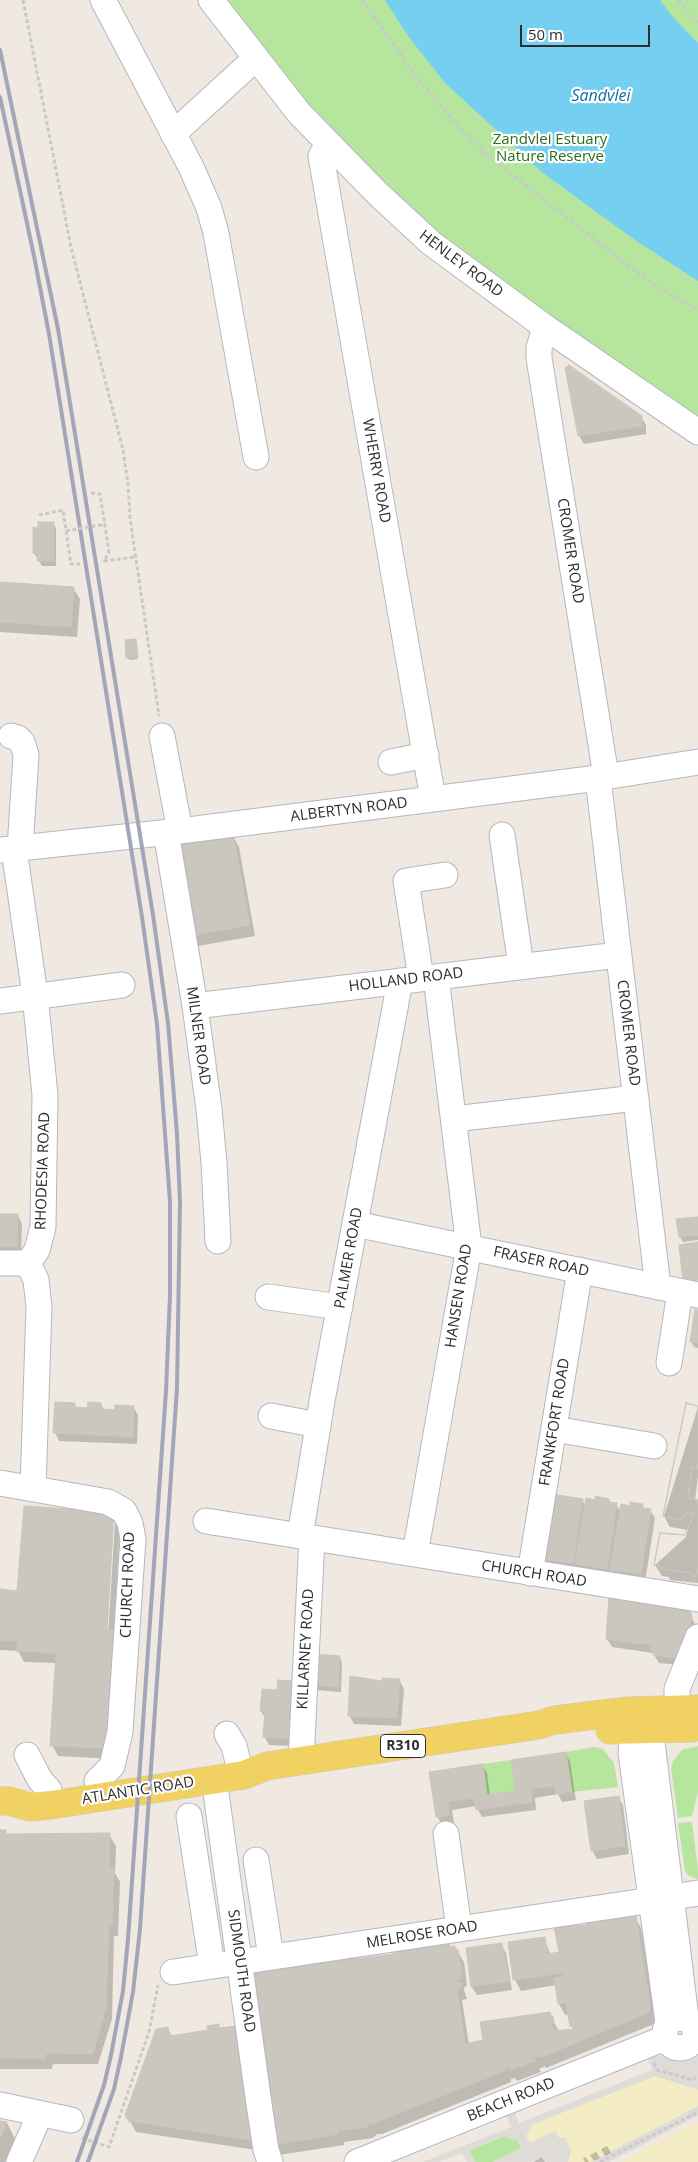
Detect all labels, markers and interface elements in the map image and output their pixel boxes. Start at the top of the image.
scale bar [523,15,653,47]
text: 50 m [528,24,563,44]
water label: Sandvlei [572,86,630,106]
park label: Zandvlei Estuary Nature Reserve [493,131,607,166]
street label: HENLEY ROAD [415,227,507,301]
street label: WHERRY ROAD [358,418,394,524]
street label: CROMER ROAD [553,497,587,605]
street label: ALBERTYN ROAD [289,794,409,826]
street label: HOLLAND ROAD [348,964,464,996]
street label: CROMER ROAD [613,979,643,1087]
street label: MILNER ROAD [182,985,214,1087]
street label: RHODESIA ROAD [32,1112,54,1230]
street label: PALMER ROAD [331,1206,367,1310]
street label: HANSEN ROAD [442,1243,476,1349]
street label: FRASER ROAD [491,1243,591,1281]
street label: FRANKFORT ROAD [536,1357,574,1487]
street label: CHURCH ROAD [117,1532,139,1638]
street label: CHURCH ROAD [480,1557,588,1591]
street label: KILLARNEY ROAD [294,1588,318,1710]
road number: R310 [380,1734,426,1758]
street label: ATLANTIC ROAD [81,1773,195,1809]
street label: SIDMOUTH ROAD [223,1908,259,2034]
street label: MELROSE ROAD [365,1917,479,1953]
street label: BEACH ROAD [464,2074,558,2126]

